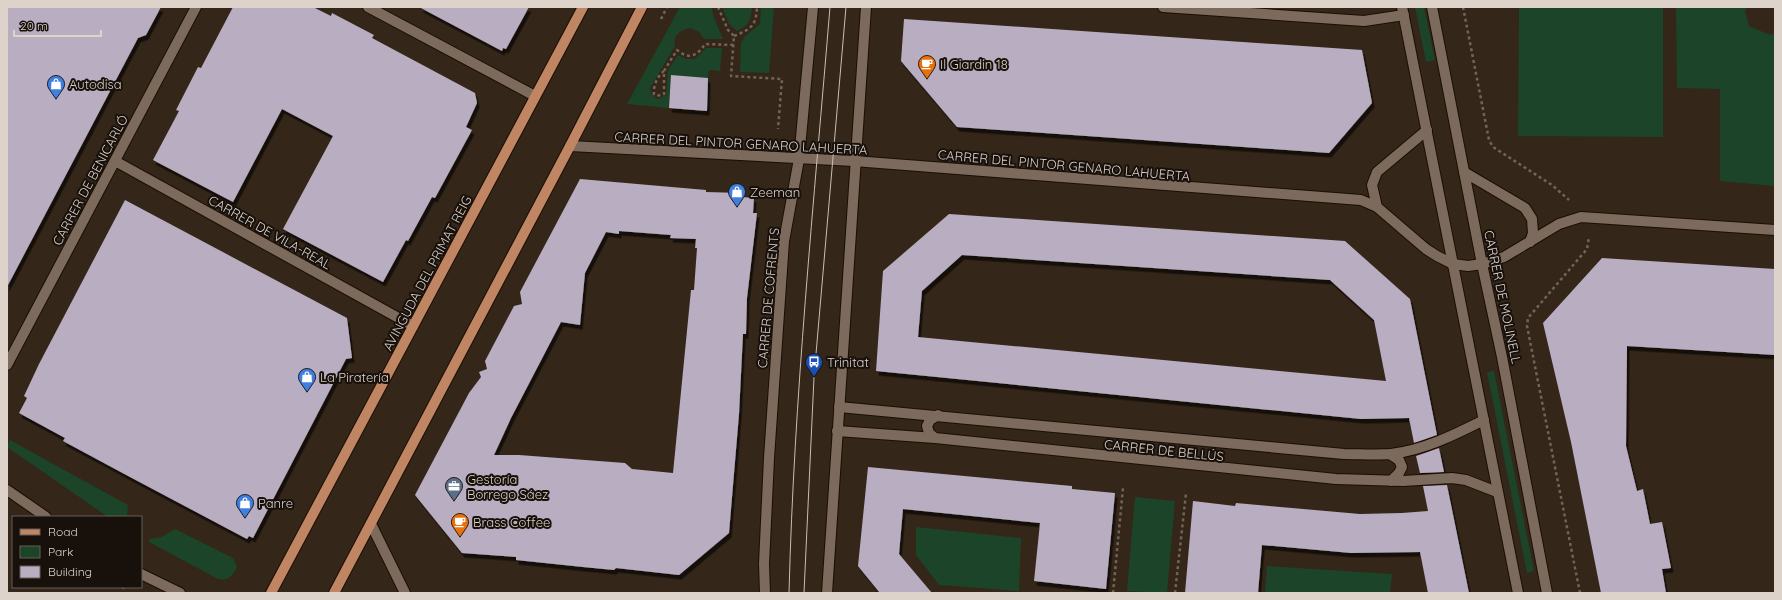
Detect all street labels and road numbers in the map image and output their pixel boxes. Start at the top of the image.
street label: CARRER DE BENICARLÓ [49,112,131,248]
street label: CARRER DEL PINTOR GENARO LAHUERTA [614,128,868,158]
street label: CARRER DEL PINTOR GENARO LAHUERTA [937,146,1191,184]
street label: CARRER DE VILA-REAL [206,192,334,272]
street label: AVINGUDA DEL PRIMAT REIG [379,193,475,353]
street label: CARRER DE COFRENTS [754,227,782,369]
street label: CARRER DE MOLINELL [1481,229,1525,365]
street label: CARRER DE BELLÚS [1103,436,1225,464]

